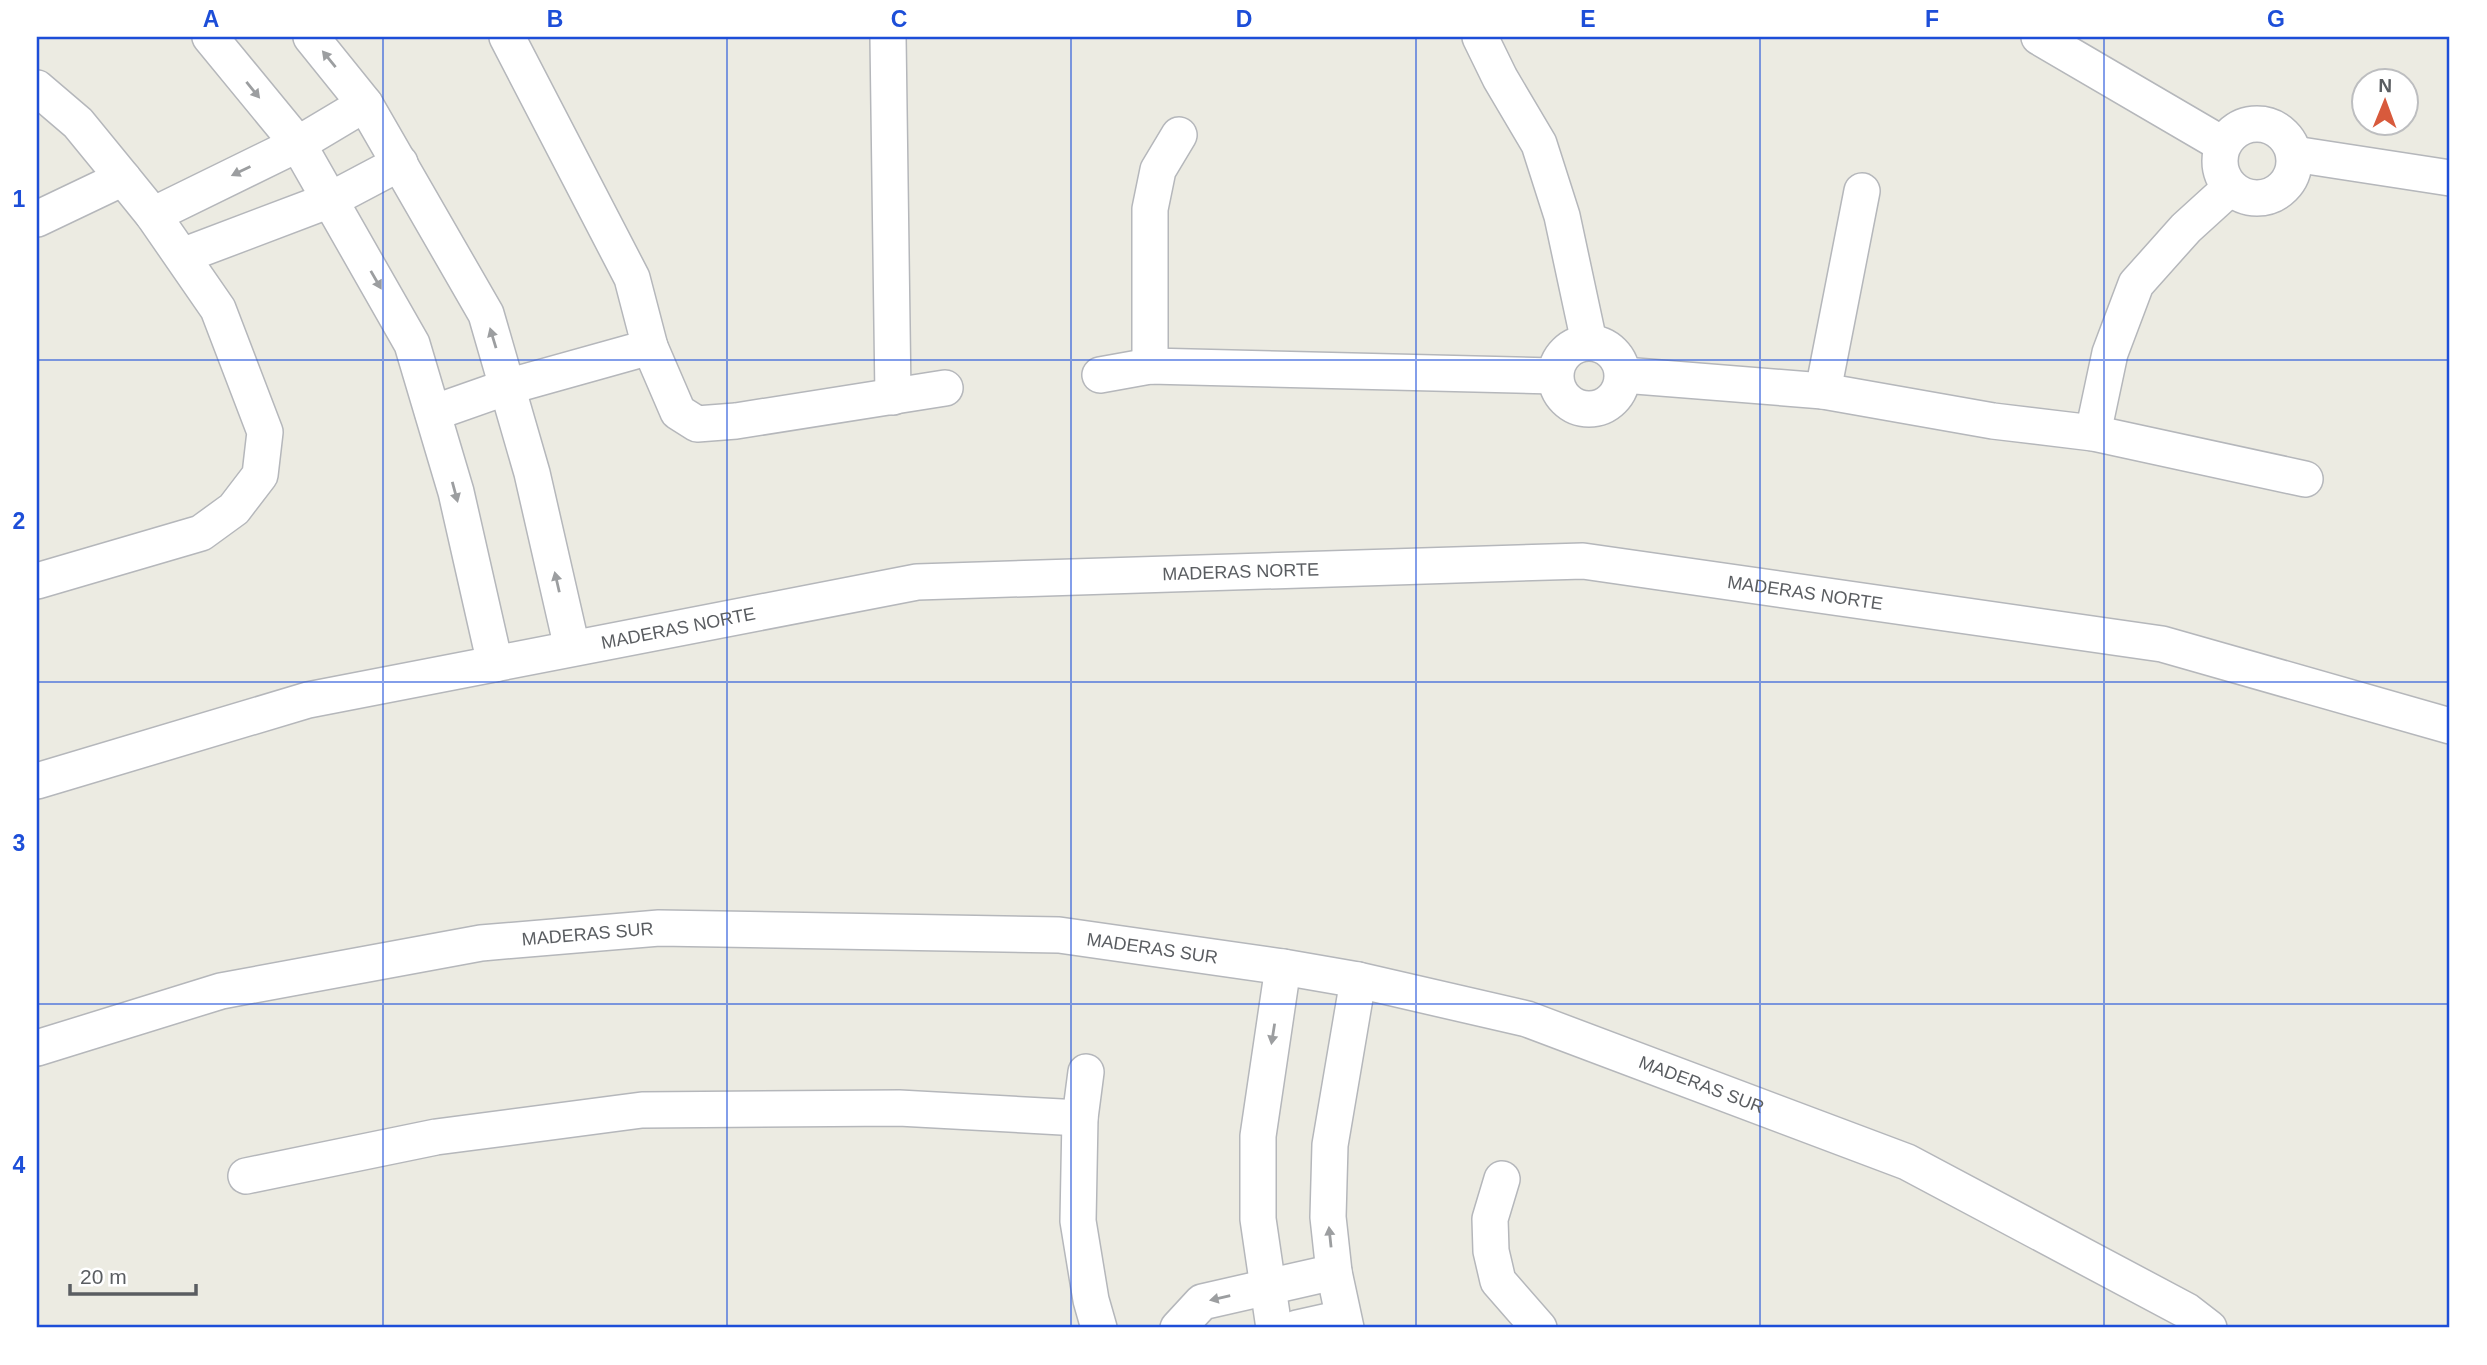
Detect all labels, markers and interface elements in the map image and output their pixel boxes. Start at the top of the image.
text: A [203,6,219,32]
text: B [547,6,563,32]
text: C [891,6,907,32]
text: D [1236,6,1252,32]
text: E [1580,6,1596,32]
text: F [1925,6,1939,32]
text: G [2267,6,2285,32]
one-way arrow [322,50,337,67]
north arrow [2350,66,2420,136]
text: N [2378,75,2392,96]
one-way arrow [246,80,261,98]
one-way arrow [231,166,251,177]
text: 1 [13,186,26,212]
one-way arrow [370,271,382,290]
one-way arrow [487,327,497,348]
one-way arrow [450,481,461,503]
text: 2 [13,508,25,534]
street label: MADERAS NORTE [1162,559,1319,584]
one-way arrow [551,571,562,593]
street label: MADERAS NORTE [1726,572,1884,614]
street label: MADERAS NORTE [599,604,757,653]
text: 3 [13,830,25,856]
street label: MADERAS SUR [521,919,654,950]
street label: MADERAS SUR [1086,929,1219,968]
one-way arrow [1267,1023,1278,1045]
street label: MADERAS SUR [1636,1052,1767,1117]
text: 4 [13,1152,26,1178]
one-way arrow [1325,1226,1336,1248]
scale bar [70,1253,196,1297]
text: 20 m [80,1265,127,1288]
one-way arrow [1209,1293,1231,1304]

